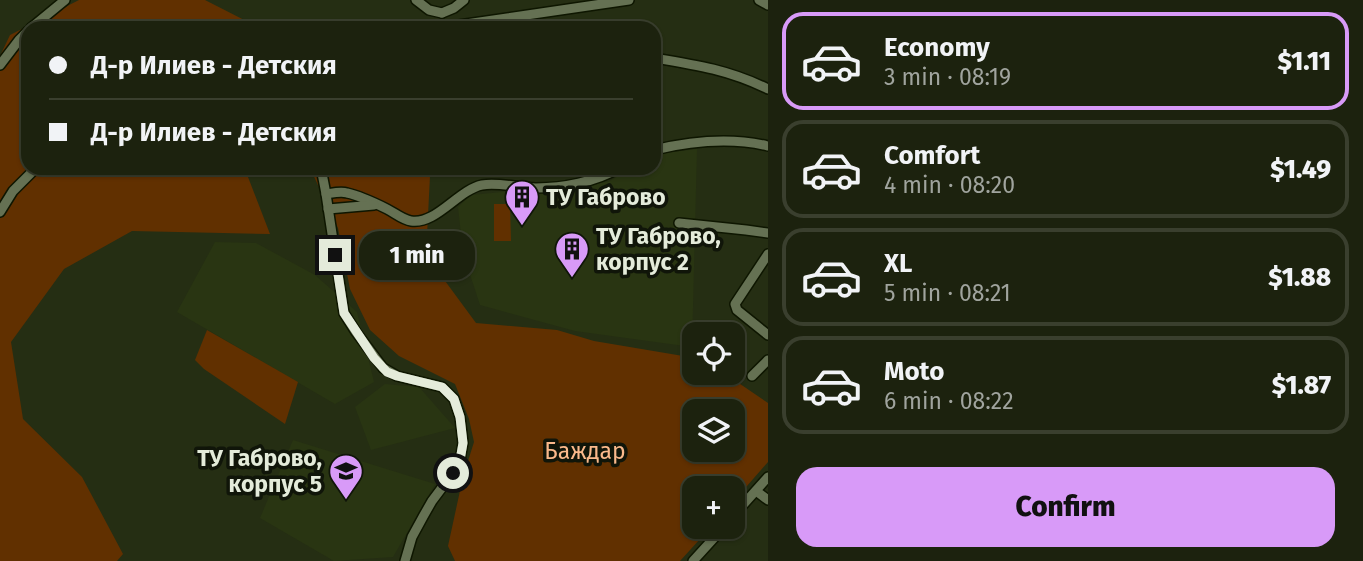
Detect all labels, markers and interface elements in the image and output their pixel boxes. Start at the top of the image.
icon: car [800,30,863,93]
text: Economy [884,32,990,63]
text: $1.11 [1278,46,1331,77]
text: Д-р Илиев - Детския [91,50,337,81]
text: 3 min · 08:19 [884,63,1011,91]
text: Д-р Илиев - Детския [91,117,337,148]
icon: car [800,138,863,201]
text: Comfort [884,140,980,171]
text: $1.49 [1270,154,1331,185]
text: 4 min · 08:20 [884,171,1015,199]
building icon: ТУ Габрово [503,178,541,227]
place label: ТУ Габрово [546,183,666,211]
place label: ТУ Габрово, корпус 2 [596,222,721,276]
callout: 1 min [360,230,475,280]
building icon: ТУ Габрово, корпус 2 [553,230,591,279]
route end [319,239,351,271]
text: 1 min [389,241,445,269]
icon: car [800,246,863,309]
text: XL [884,248,912,279]
text: $1.88 [1268,262,1331,293]
text: 5 min · 08:21 [884,279,1011,307]
map controls [682,322,745,539]
button: locate [682,322,745,385]
icon: car [800,354,863,417]
text: Moto [884,356,944,387]
text: $1.87 [1272,370,1331,401]
text: 6 min · 08:22 [884,387,1014,415]
button: layers [682,399,745,462]
park label: Баждар [544,437,626,465]
place label: ТУ Габрово, корпус 5 [197,444,322,498]
school or university icon: ТУ Габрово, корпус 5 [327,452,365,501]
route start [437,457,469,489]
button: Confirm [796,467,1335,547]
button: + [682,476,745,539]

